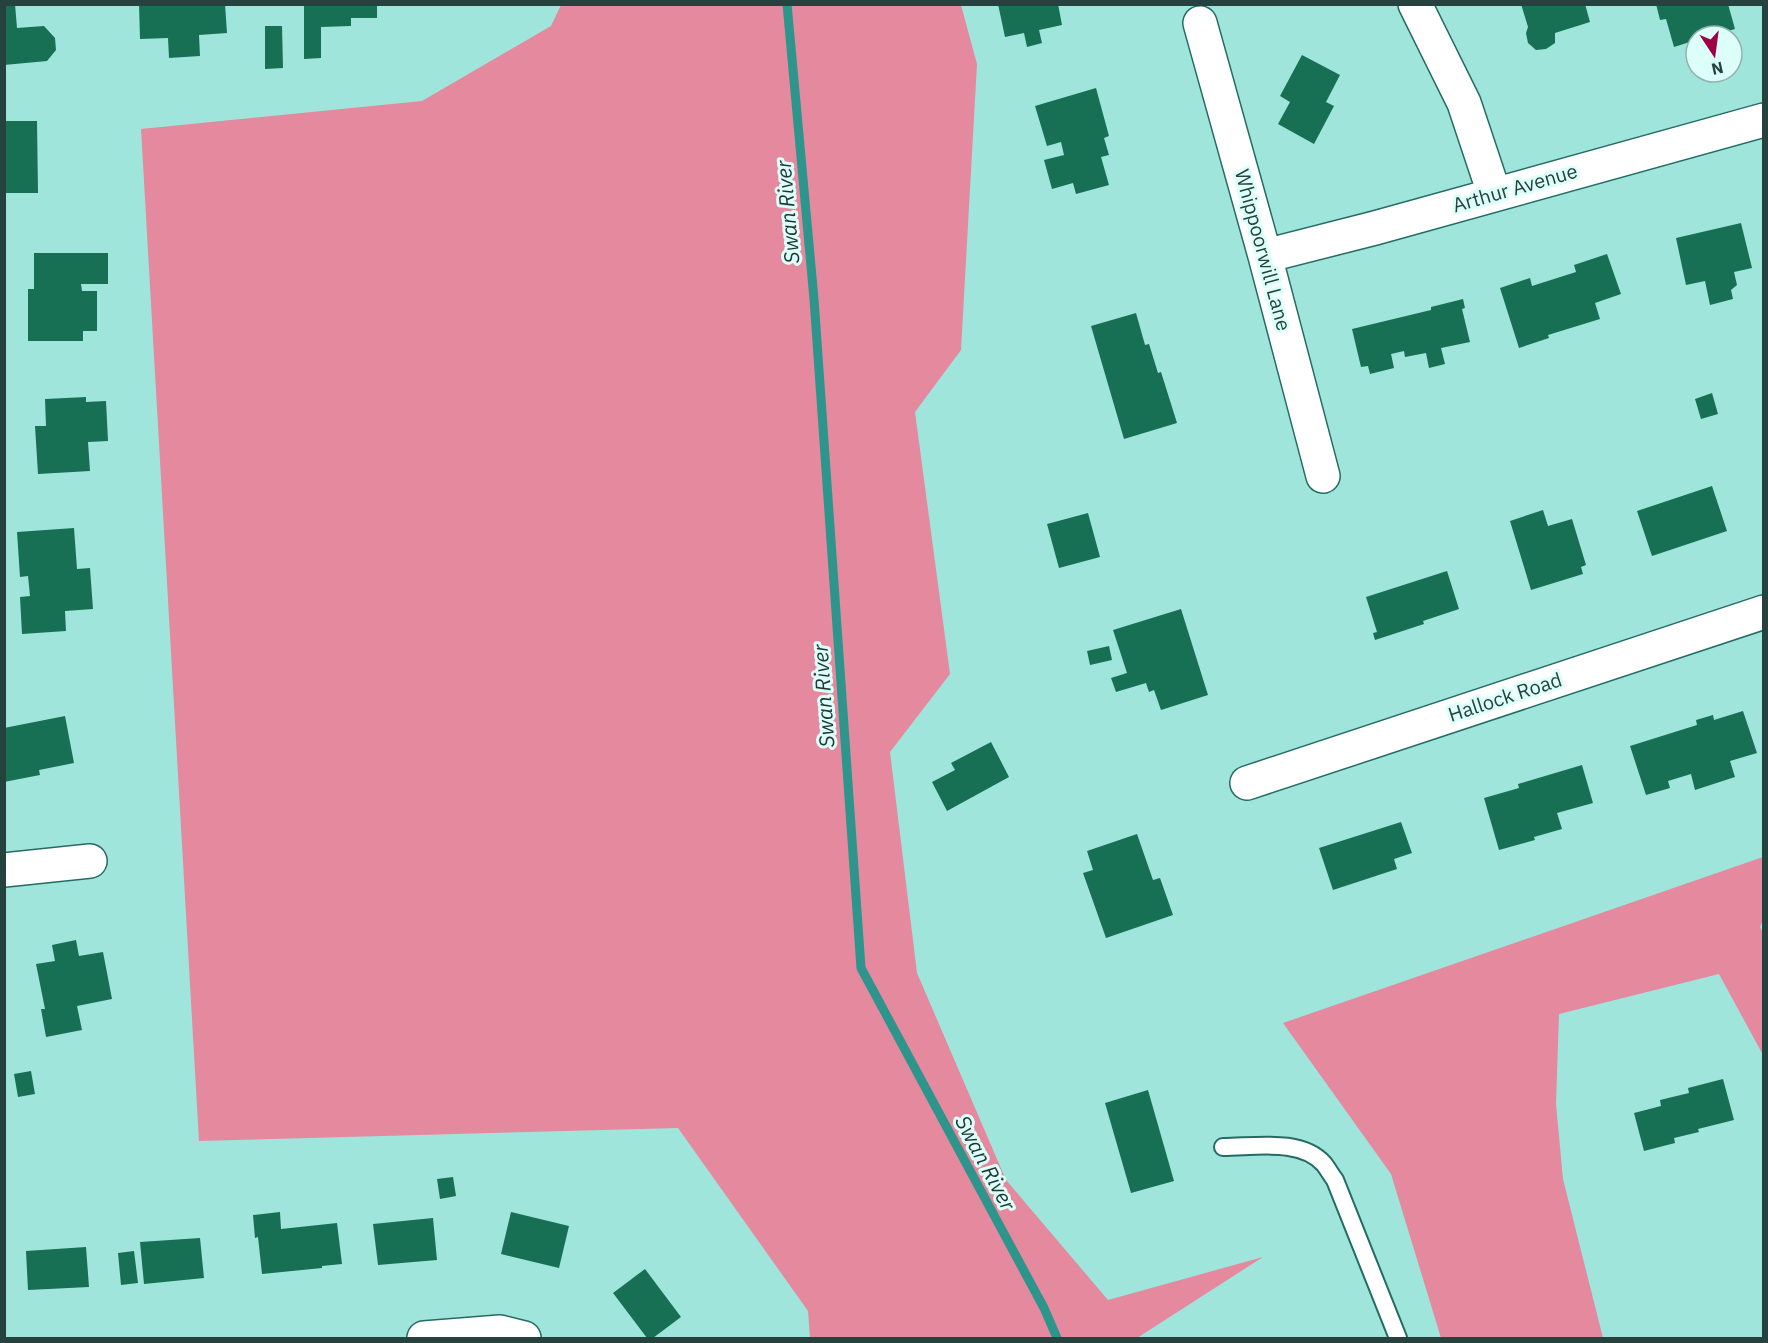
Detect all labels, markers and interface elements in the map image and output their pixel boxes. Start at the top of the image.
north arrow [1684,24,1744,84]
text: N [1709,58,1725,80]
street label: Arthur Avenue [1449,157,1581,218]
water label: Swan River [768,158,805,265]
street label: Whippoorwill Lane [1229,166,1298,334]
water label: Swan River [805,642,841,749]
street label: Hallock Road [1445,665,1565,728]
water label: Swan River [949,1110,1023,1216]

